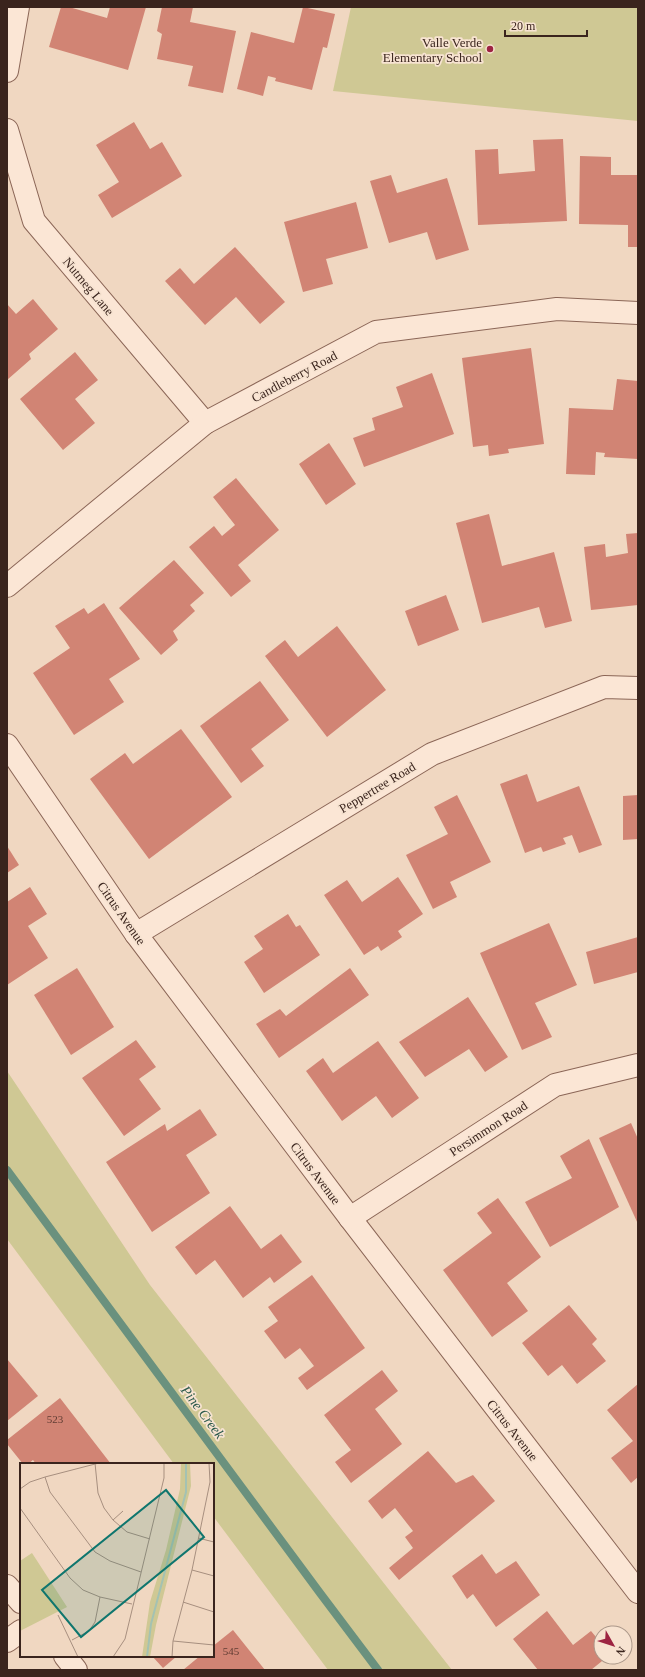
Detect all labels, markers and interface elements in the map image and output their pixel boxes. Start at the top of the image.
scale bar [505,12,587,38]
text: 20 m [511,19,536,33]
place label: Valle Verde Elementary School [383,35,482,65]
marker: Valle Verde Elementary School [485,44,495,54]
street label: Nutmeg Lane [60,254,117,319]
street label: Candleberry Road [249,347,340,405]
street label: Peppertree Road [336,759,419,816]
street label: Citrus Avenue [94,879,149,948]
street label: Persimmon Road [446,1097,530,1159]
street label: Citrus Avenue [287,1139,344,1207]
water label: Pine Creek [177,1382,228,1442]
street label: Citrus Avenue [484,1397,541,1464]
house number: 523 [47,1413,64,1425]
inset map [20,1463,214,1657]
north arrow [593,1625,633,1665]
text: N [614,1644,628,1658]
house number: 545 [223,1645,240,1657]

